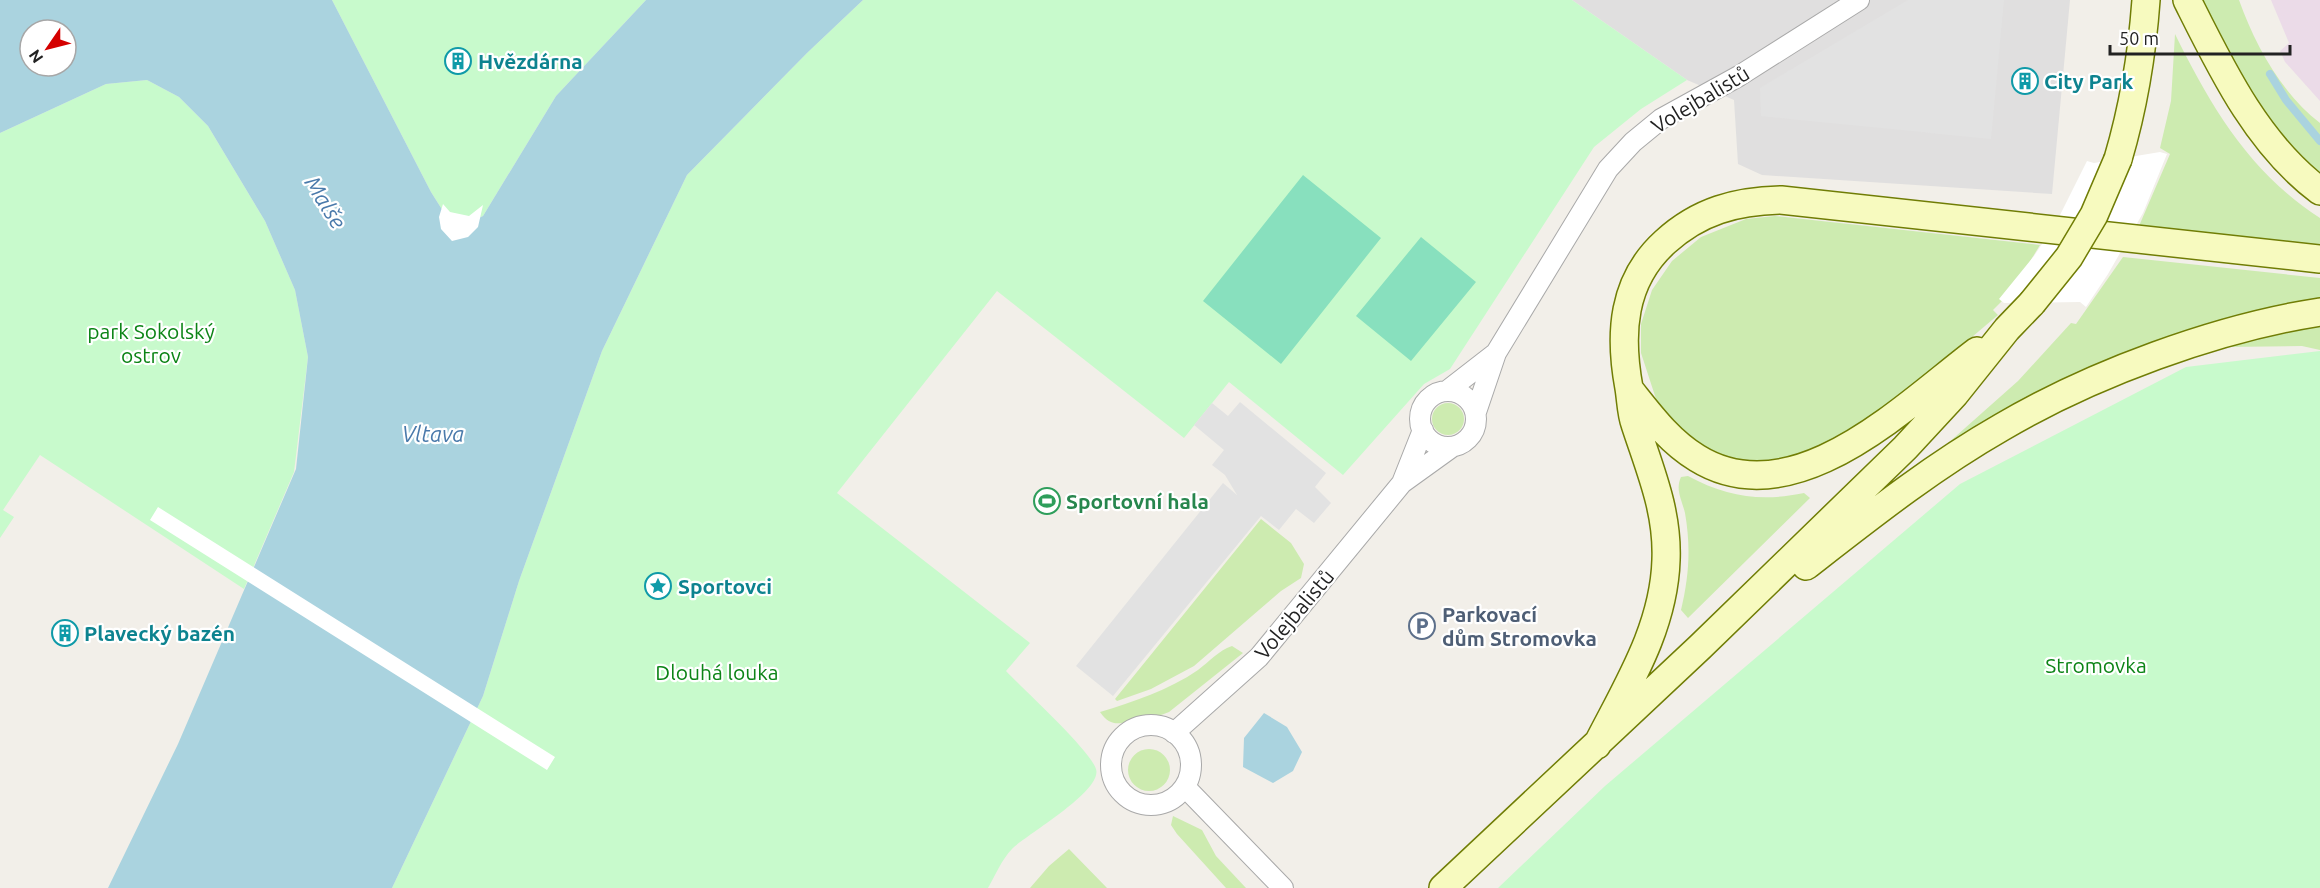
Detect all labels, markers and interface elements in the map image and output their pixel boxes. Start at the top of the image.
north arrow [18,18,78,78]
scale bar [2110,18,2290,56]
text: 50 m [2119,28,2159,48]
building icon: Hvězdárna [443,46,473,76]
text: N [25,47,47,67]
place label: Hvězdárna [478,49,583,73]
street label: Volejbalistů [1647,60,1753,138]
building icon: City Park [2010,66,2040,96]
place label: City Park [2044,69,2134,93]
water label: Malše [300,171,352,233]
park label: park Sokolský ostrov [87,319,215,367]
water label: Vltava [402,421,464,446]
sports icon: Sportovní hala [1032,486,1062,516]
place label: Sportovní hala [1066,489,1209,513]
street label: Volejbalistů [1249,564,1339,664]
place icon: Sportovci [643,571,673,601]
place label: Sportovci [678,574,772,598]
place label: Parkovací dům Stromovka [1442,602,1597,650]
parking icon: Parkovací dům Stromovka [1407,611,1437,641]
building icon: Plavecký bazén [50,618,80,648]
place label: Plavecký bazén [84,621,235,645]
park label: Stromovka [2045,653,2147,677]
park label: Dlouhá louka [655,660,779,684]

